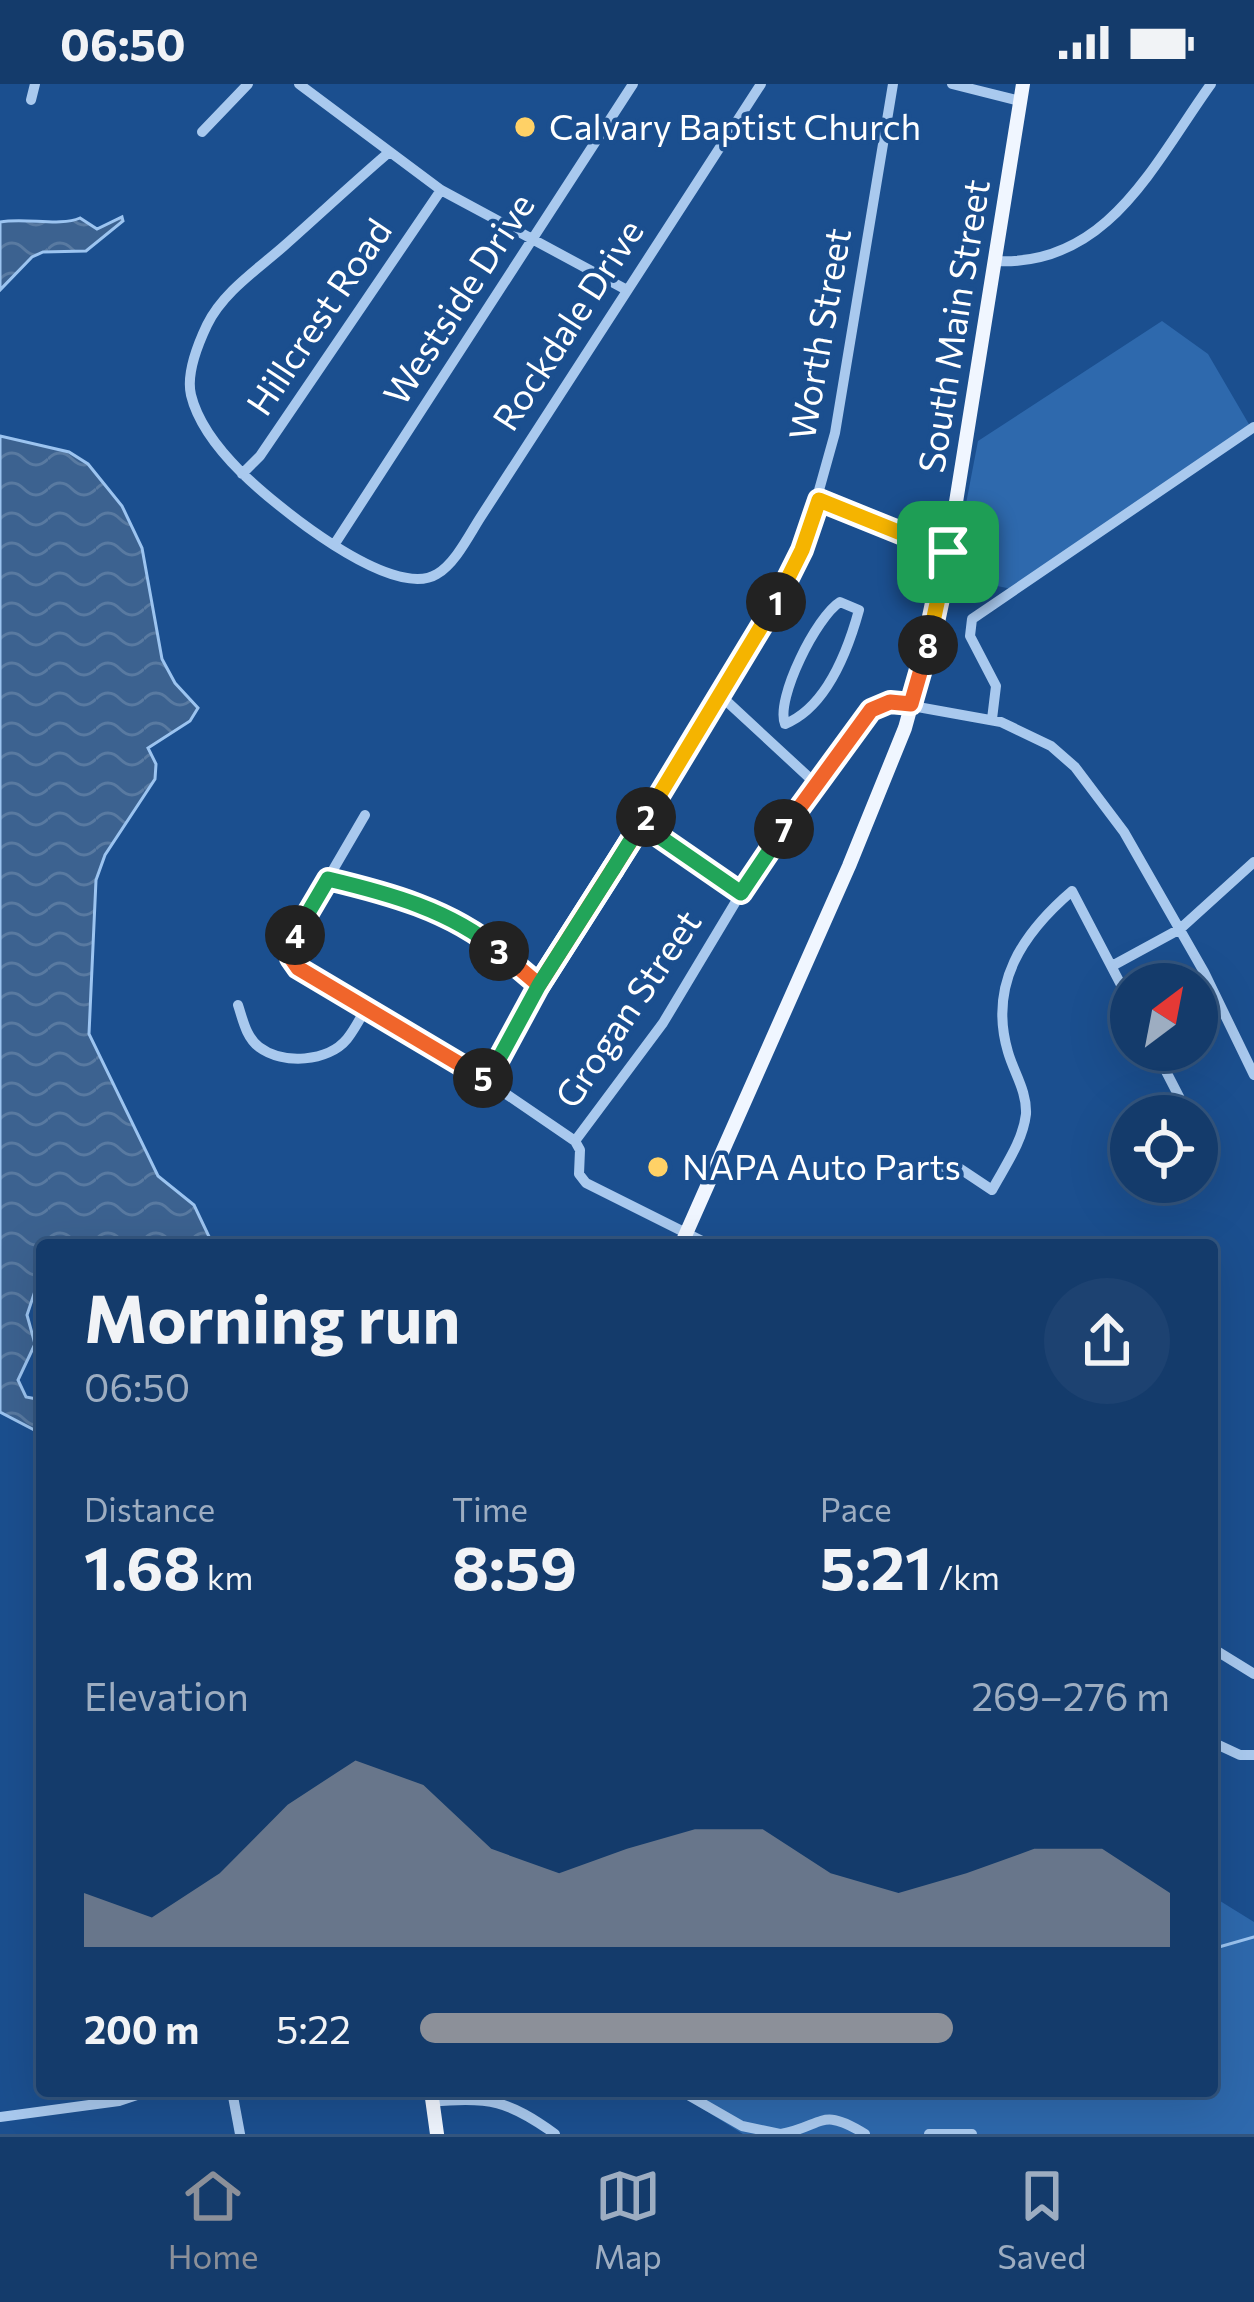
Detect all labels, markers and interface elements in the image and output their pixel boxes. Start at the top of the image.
text: 06:50 [60,15,186,70]
place label: Calvary Baptist Church [549,103,921,147]
marker: Calvary Baptist Church [512,114,538,140]
street label: South Main Street [907,176,997,476]
street label: Westside Drive [373,184,542,412]
street label: Hillcrest Road [236,209,399,422]
street label: Rockdale Drive [482,210,651,438]
street label: Worth Street [778,224,858,443]
pin [897,501,999,603]
icon: arrive [915,519,981,585]
pin: 1 [746,572,806,632]
text: 1 [769,581,783,622]
pin: 8 [898,615,958,675]
text: 8 [918,624,938,665]
pin: 2 [616,787,676,847]
text: 2 [637,796,655,837]
pin: 7 [754,799,814,859]
text: 7 [775,808,793,849]
street label: Grogan Street [544,901,709,1115]
pin: 4 [265,905,325,965]
text: 4 [285,914,305,955]
pin: 3 [469,921,529,981]
text: 3 [489,930,509,971]
north arrow [1110,963,1218,1071]
map controls [1110,963,1218,1203]
pin: 5 [453,1048,513,1108]
text: 5 [473,1057,493,1098]
button: locate [1110,1095,1218,1203]
place label: NAPA Auto Parts [682,1143,961,1187]
marker: NAPA Auto Parts [645,1154,671,1180]
text: Morning run [84,1276,461,1357]
button: share [1044,1278,1170,1404]
text: 06:50 [84,1362,190,1410]
text: Distance [84,1488,215,1529]
text: Time [452,1488,528,1529]
text: Pace [820,1488,892,1529]
text: 1.68 [84,1529,200,1602]
text: 8:59 [452,1529,577,1602]
text: 5:21 [820,1529,932,1602]
text: km [200,1556,253,1597]
text: /km [932,1556,1000,1597]
text: Elevation [84,1671,249,1719]
text: 269–276 m [971,1671,1170,1719]
text: 200 m [84,2004,199,2052]
text: 5:22 [276,2004,351,2052]
tab: Home [168,2163,258,2276]
tab: Map [594,2163,662,2276]
tab: Saved [997,2163,1086,2276]

